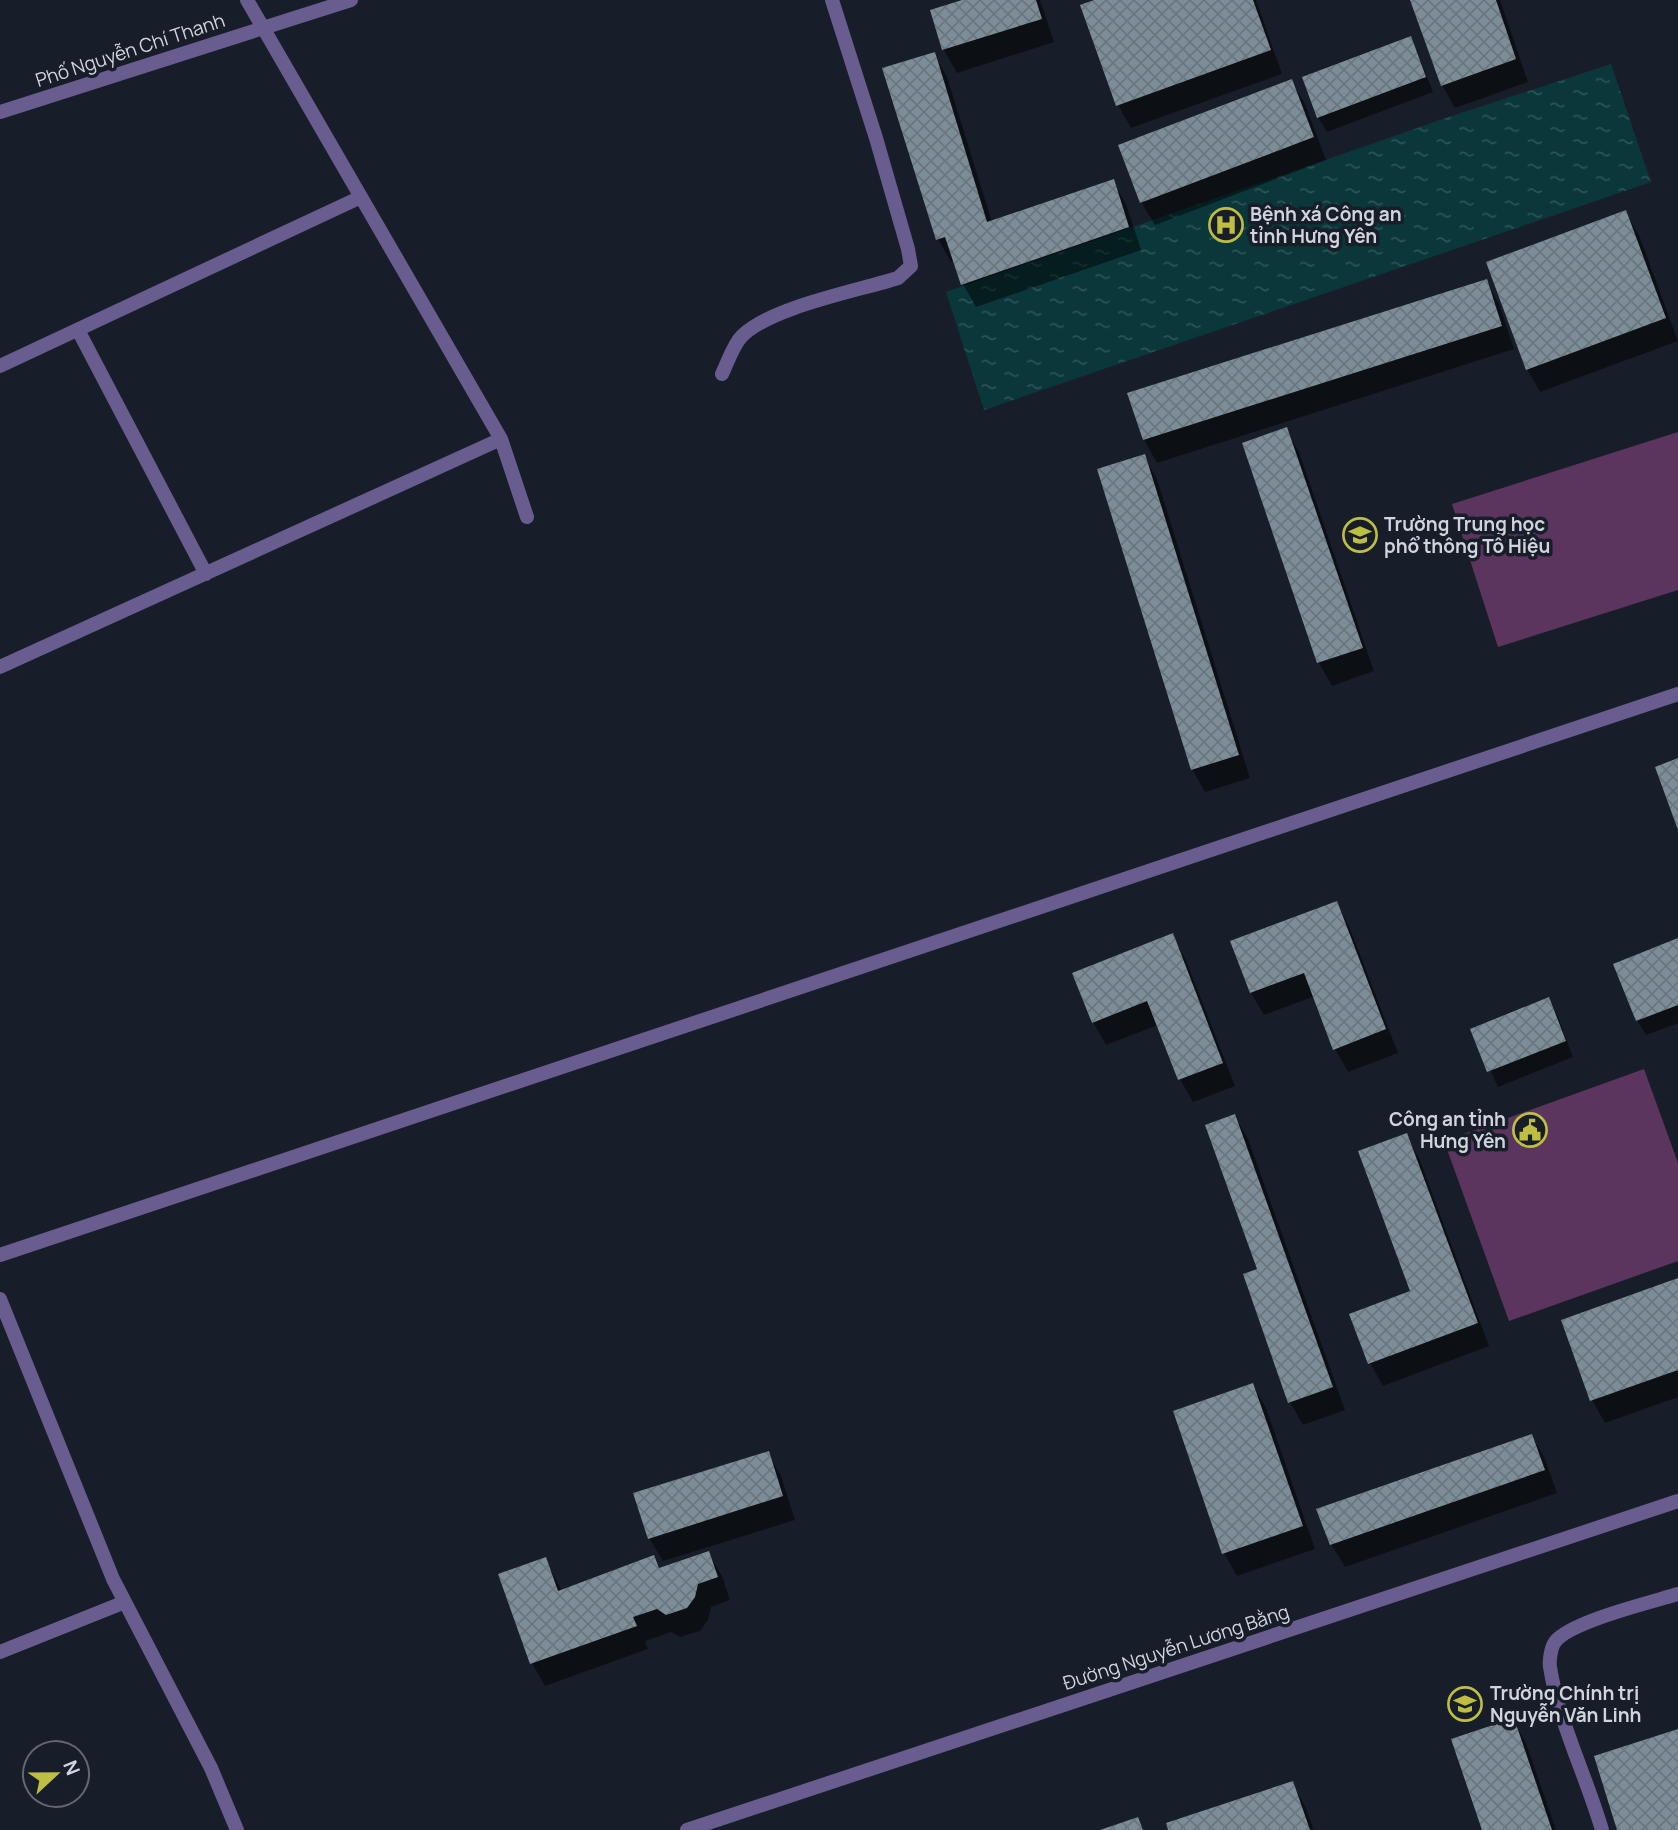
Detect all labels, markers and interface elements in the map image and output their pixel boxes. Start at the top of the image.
street label: Phố Nguyễn Chí Thanh [32,7,228,93]
place label: Bệnh xá Công an tỉnh Hưng Yên [1250,201,1402,249]
hospital icon: Bệnh xá Công an tỉnh Hưng Yên [1207,206,1245,244]
place label: Trường Trung học phổ thông Tô Hiệu [1384,511,1550,559]
school or university icon: Trường Trung học phổ thông Tô Hiệu [1341,516,1379,554]
place label: Công an tỉnh Hưng Yên [1389,1106,1506,1154]
public building icon: Công an tỉnh Hưng Yên [1511,1111,1549,1149]
street label: Đường Nguyễn Lương Bằng [1060,1598,1292,1696]
place label: Trường Chính trị Nguyễn Văn Linh [1490,1680,1642,1728]
school or university icon: Trường Chính trị Nguyễn Văn Linh [1446,1685,1484,1723]
north arrow [21,1739,91,1809]
text: N [57,1756,86,1779]

